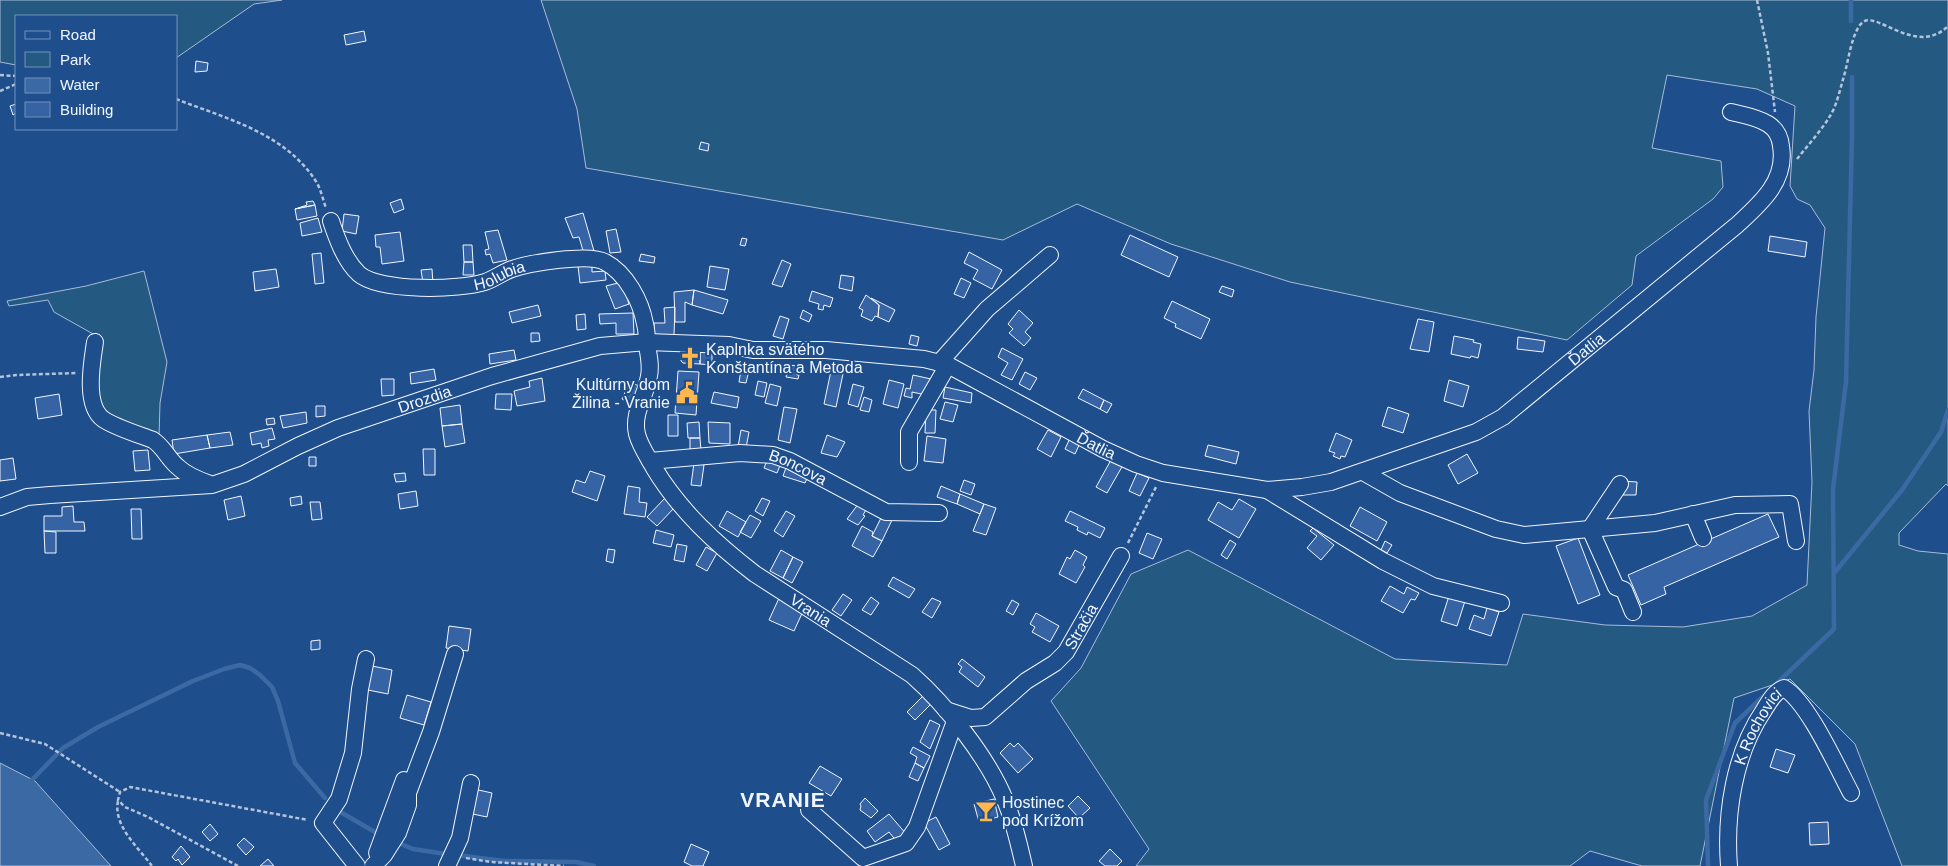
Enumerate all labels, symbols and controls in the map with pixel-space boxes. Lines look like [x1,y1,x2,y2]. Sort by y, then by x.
legend [15,15,178,130]
text: Road [60,26,96,43]
text: Park [60,51,91,68]
text: Water [60,76,99,93]
text: Building [60,101,113,118]
street label: Holubia [472,258,527,294]
street label: Ďatlia [1565,330,1608,369]
place label: Kaplnka svätého Konštantína a Metoda [706,341,863,376]
church icon: Kaplnka svätého Konštantína a Metoda [677,345,703,371]
place label: Kultúrny dom Žilina - Vranie [572,376,670,411]
public building icon: Kultúrny dom Žilina - Vranie [674,380,700,406]
street label: Drozdia [396,382,454,416]
street label: Ďatlia [1074,428,1118,463]
street label: Boncova [767,446,830,488]
street label: Vrania [787,591,834,630]
street label: Stračia [1061,601,1101,653]
street label: K Rochovici [1731,685,1785,767]
district label: VRANIE [740,788,826,811]
place label: Hostinec pod Krížom [1002,794,1084,829]
bar icon: Hostinec pod Krížom [973,798,999,824]

